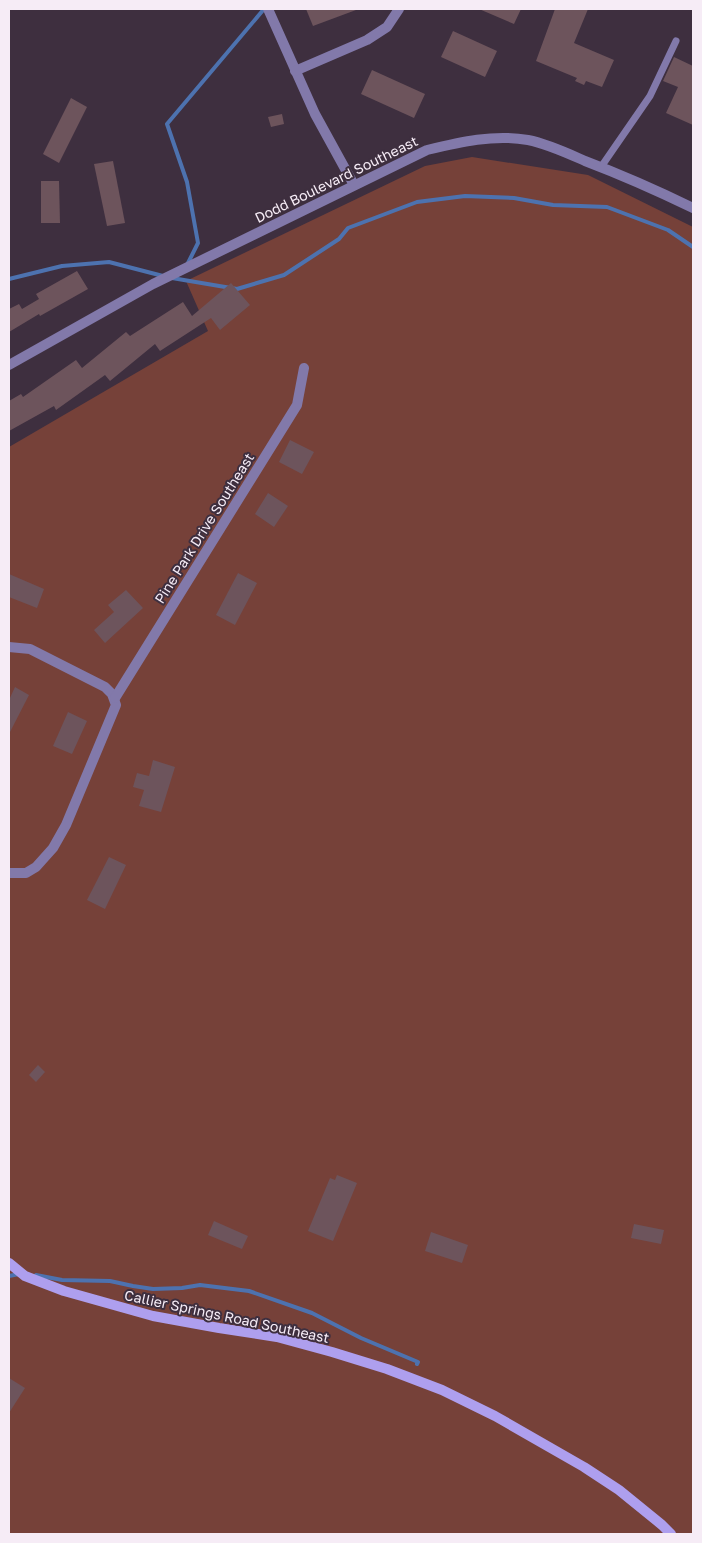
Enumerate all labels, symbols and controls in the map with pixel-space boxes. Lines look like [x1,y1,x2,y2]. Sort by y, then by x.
street label: Dodd Boulevard Southeast [252,132,420,226]
street label: Pine Park Drive Southeast [151,450,257,606]
street label: Callier Springs Road Southeast [123,1286,331,1346]

